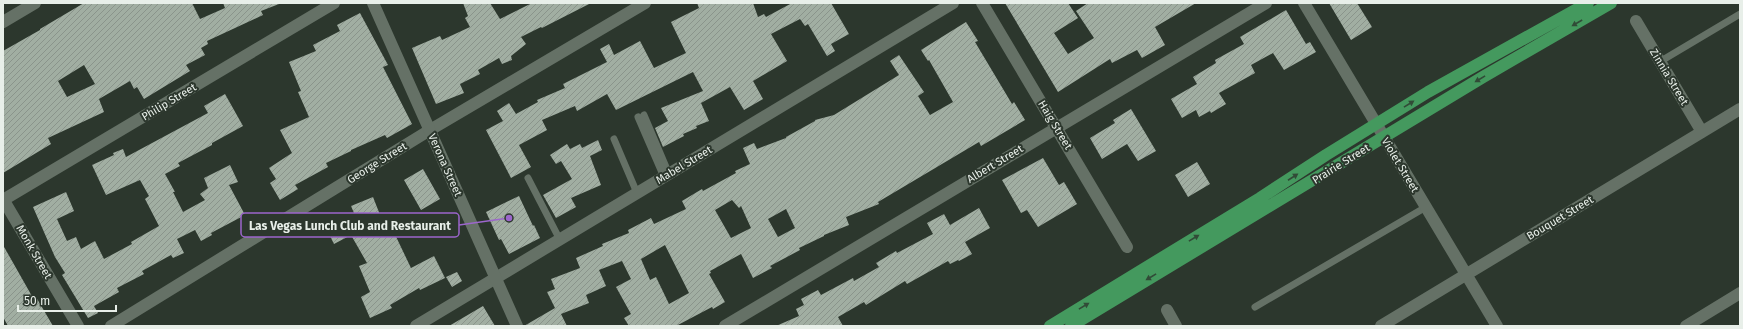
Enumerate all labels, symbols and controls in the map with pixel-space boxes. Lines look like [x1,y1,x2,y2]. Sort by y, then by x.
one-way arrow [1571,19,1583,26]
street label: Zinnia Street [1647,46,1691,108]
one-way arrow [1474,76,1486,83]
street label: Philip Street [139,81,199,123]
street label: Haig Street [1035,98,1075,152]
one-way arrow [1403,100,1415,107]
street label: Verona Street [425,132,465,198]
street label: Violet Street [1379,135,1421,195]
street label: George Street [345,140,409,186]
street label: Prairie Street [1310,141,1372,187]
street label: Albert Street [965,142,1025,186]
street label: Mabel Street [654,143,714,187]
one-way arrow [1287,173,1299,180]
street label: Bouquet Street [1524,193,1596,243]
callout: Las Vegas Lunch Club and Restaurant [241,213,459,237]
text: Las Vegas Lunch Club and Restaurant [249,219,451,233]
street label: Monk Street [13,223,55,281]
one-way arrow [1189,234,1199,242]
one-way arrow [1145,274,1157,281]
scale bar [18,287,116,313]
text: 50 m [24,294,50,308]
one-way arrow [1079,302,1089,310]

